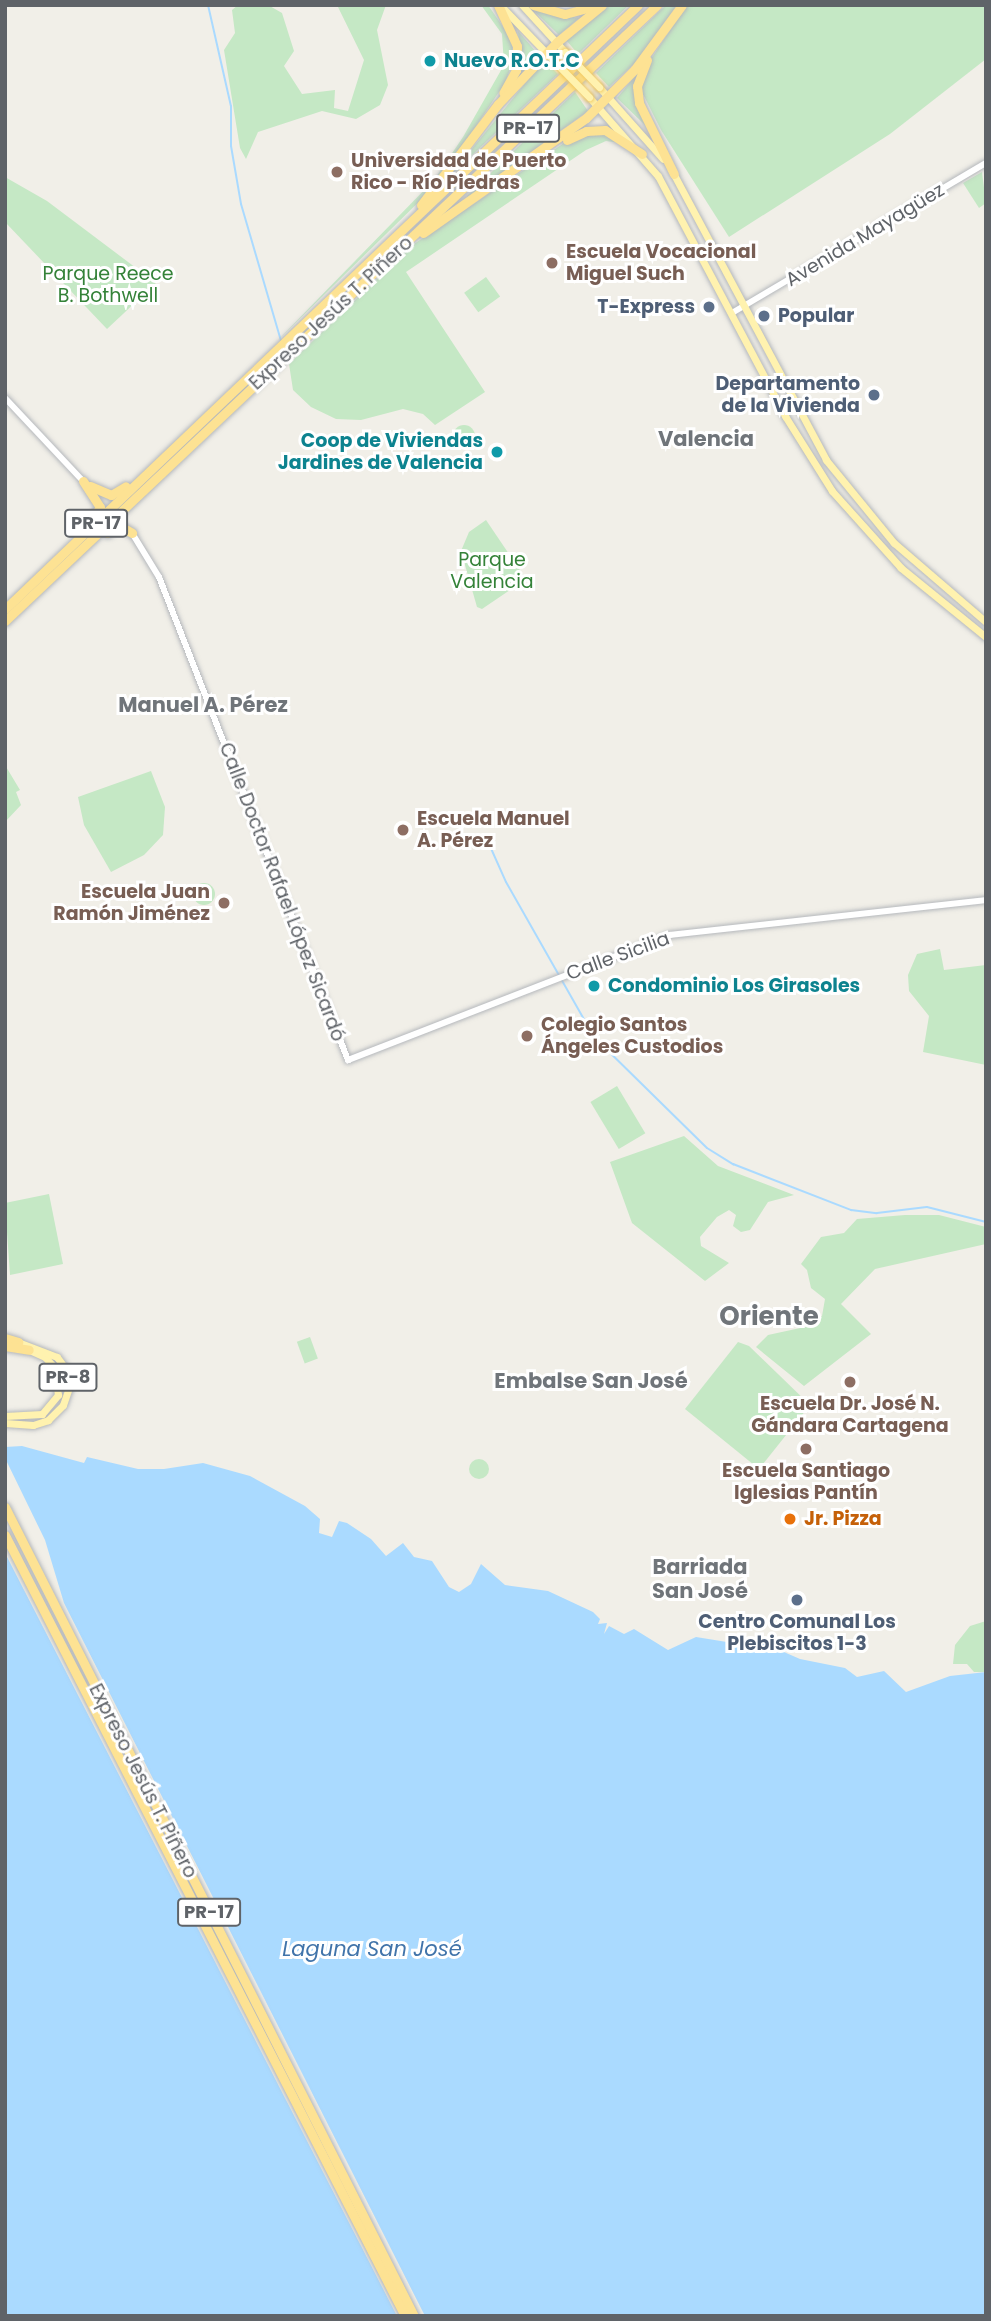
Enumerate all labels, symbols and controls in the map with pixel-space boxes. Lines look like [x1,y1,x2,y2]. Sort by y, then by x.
place label: Nuevo R.O.T.C [444,50,580,72]
marker: Nuevo R.O.T.C [422,53,438,69]
road number: PR-17 [495,113,561,142]
place label: Universidad de Puerto Rico - Río Piedras [351,150,566,194]
marker: Universidad de Puerto Rico - Río Piedras [329,164,345,180]
street label: Avenida Mayagüez [782,179,948,291]
street label: Expreso Jesús T. Piñero [245,231,417,395]
place label: Escuela Vocacional Miguel Such [566,241,756,285]
marker: Escuela Vocacional Miguel Such [544,255,560,271]
park label: Parque Reece B. Bothwell [42,263,174,307]
place label: T-Express [597,296,695,318]
marker: T-Express [701,299,717,315]
place label: Popular [778,305,854,327]
marker: Popular [756,308,772,324]
place label: Departamento de la Vivienda [715,373,860,417]
marker: Departamento de la Vivienda [866,387,882,403]
district label: Valencia [658,426,754,452]
place label: Coop de Viviendas Jardines de Valencia [278,430,483,474]
marker: Coop de Viviendas Jardines de Valencia [489,444,505,460]
road number: PR-17 [63,508,129,538]
park label: Parque Valencia [450,549,534,593]
district label: Manuel A. Pérez [118,692,288,718]
street label: Calle Doctor Rafael López Sicardó [214,739,350,1045]
place label: Escuela Manuel A. Pérez [417,808,570,852]
marker: Escuela Manuel A. Pérez [395,822,411,838]
place label: Escuela Juan Ramón Jiménez [53,881,210,925]
marker: Escuela Juan Ramón Jiménez [216,895,232,911]
street label: Calle Sicilia [563,927,673,985]
place label: Condominio Los Girasoles [608,975,860,997]
marker: Condominio Los Girasoles [586,978,602,994]
place label: Colegio Santos Ángeles Custodios [541,1014,723,1058]
marker: Colegio Santos Ángeles Custodios [519,1028,535,1044]
district label: Oriente [719,1301,819,1333]
road number: PR-8 [38,1362,98,1392]
district label: Embalse San José [494,1368,688,1394]
marker: Escuela Dr. José N. Gándara Cartagena [842,1374,858,1390]
place label: Escuela Dr. José N. Gándara Cartagena [751,1393,949,1437]
marker: Escuela Santiago Iglesias Pantín [798,1441,814,1457]
place label: Escuela Santiago Iglesias Pantín [722,1460,890,1504]
place label: Jr. Pizza [804,1508,882,1530]
marker: Jr. Pizza [782,1511,798,1527]
district label: Barriada San José [652,1554,748,1604]
marker: Centro Comunal Los Plebiscitos 1-3 [789,1592,805,1608]
place label: Centro Comunal Los Plebiscitos 1-3 [698,1611,896,1655]
street label: Expreso Jesús T. Piñero [84,1680,202,1882]
road number: PR-17 [176,1898,242,1926]
water label: Laguna San José [282,1936,462,1962]

